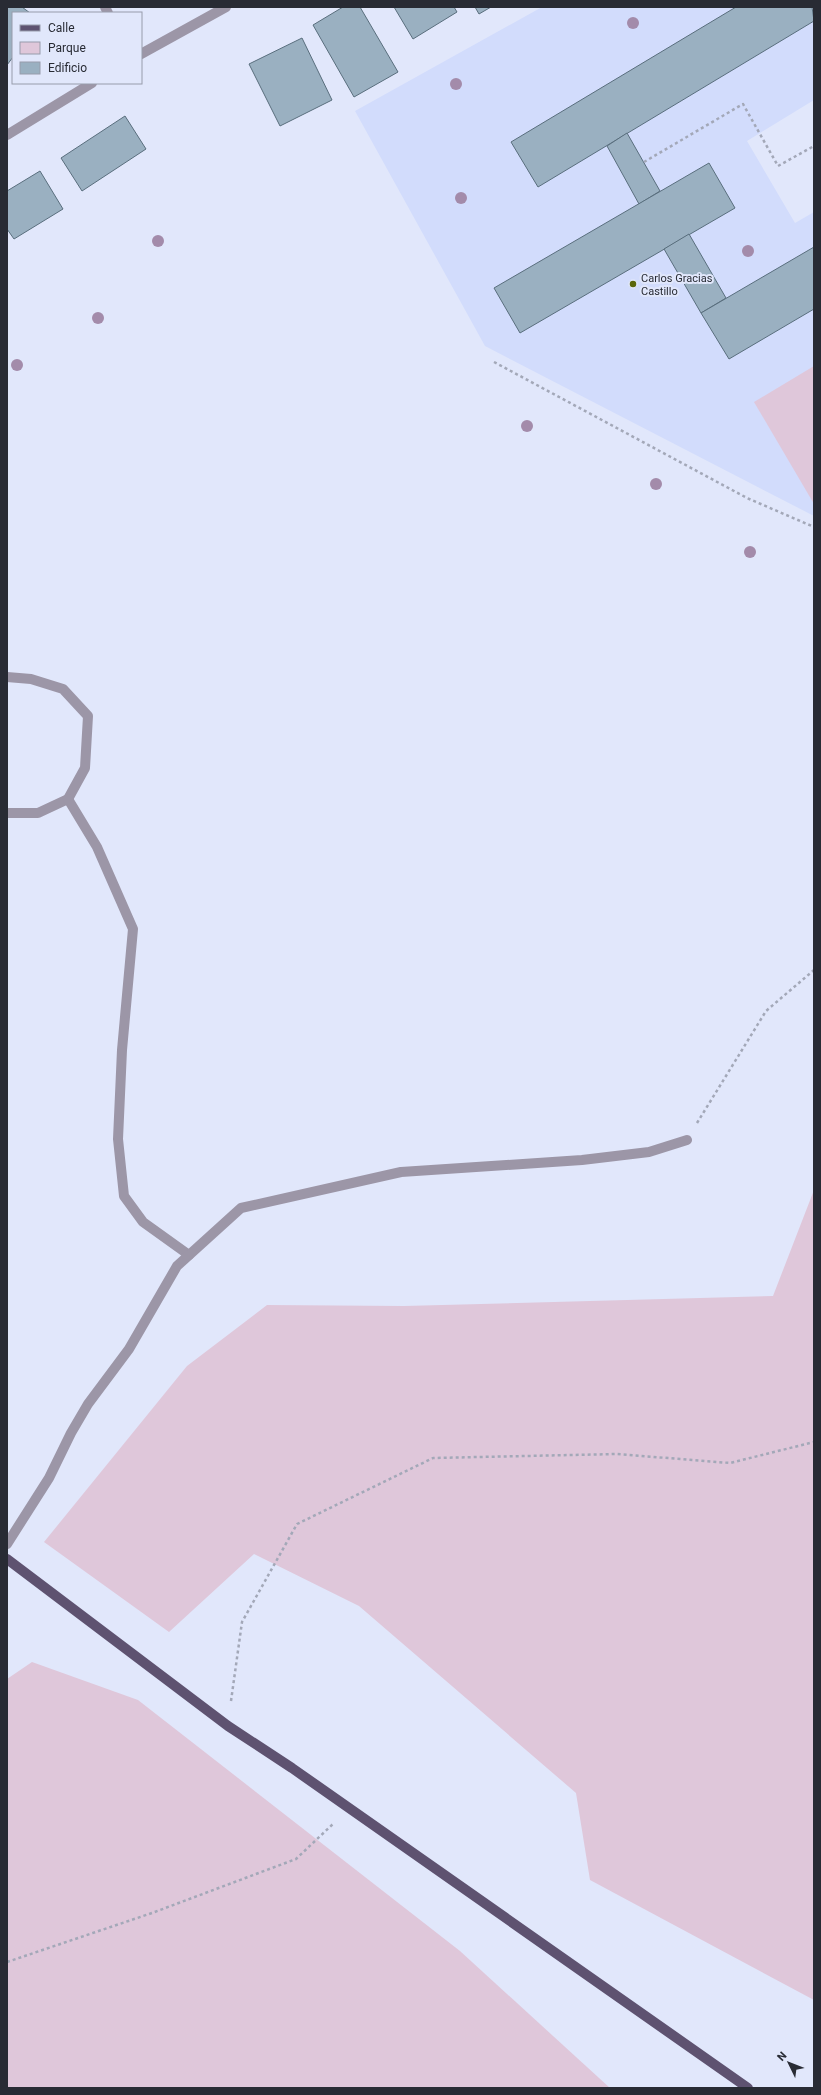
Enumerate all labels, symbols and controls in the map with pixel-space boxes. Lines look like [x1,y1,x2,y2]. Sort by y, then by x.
legend [12,12,142,84]
text: Calle [48,21,75,35]
text: Parque [48,41,86,55]
text: Edificio [48,61,87,75]
place label: Carlos Gracias Castillo [641,272,713,298]
marker: Carlos Gracias Castillo [628,279,638,289]
north arrow [769,2043,809,2083]
text: N [775,2049,790,2064]

